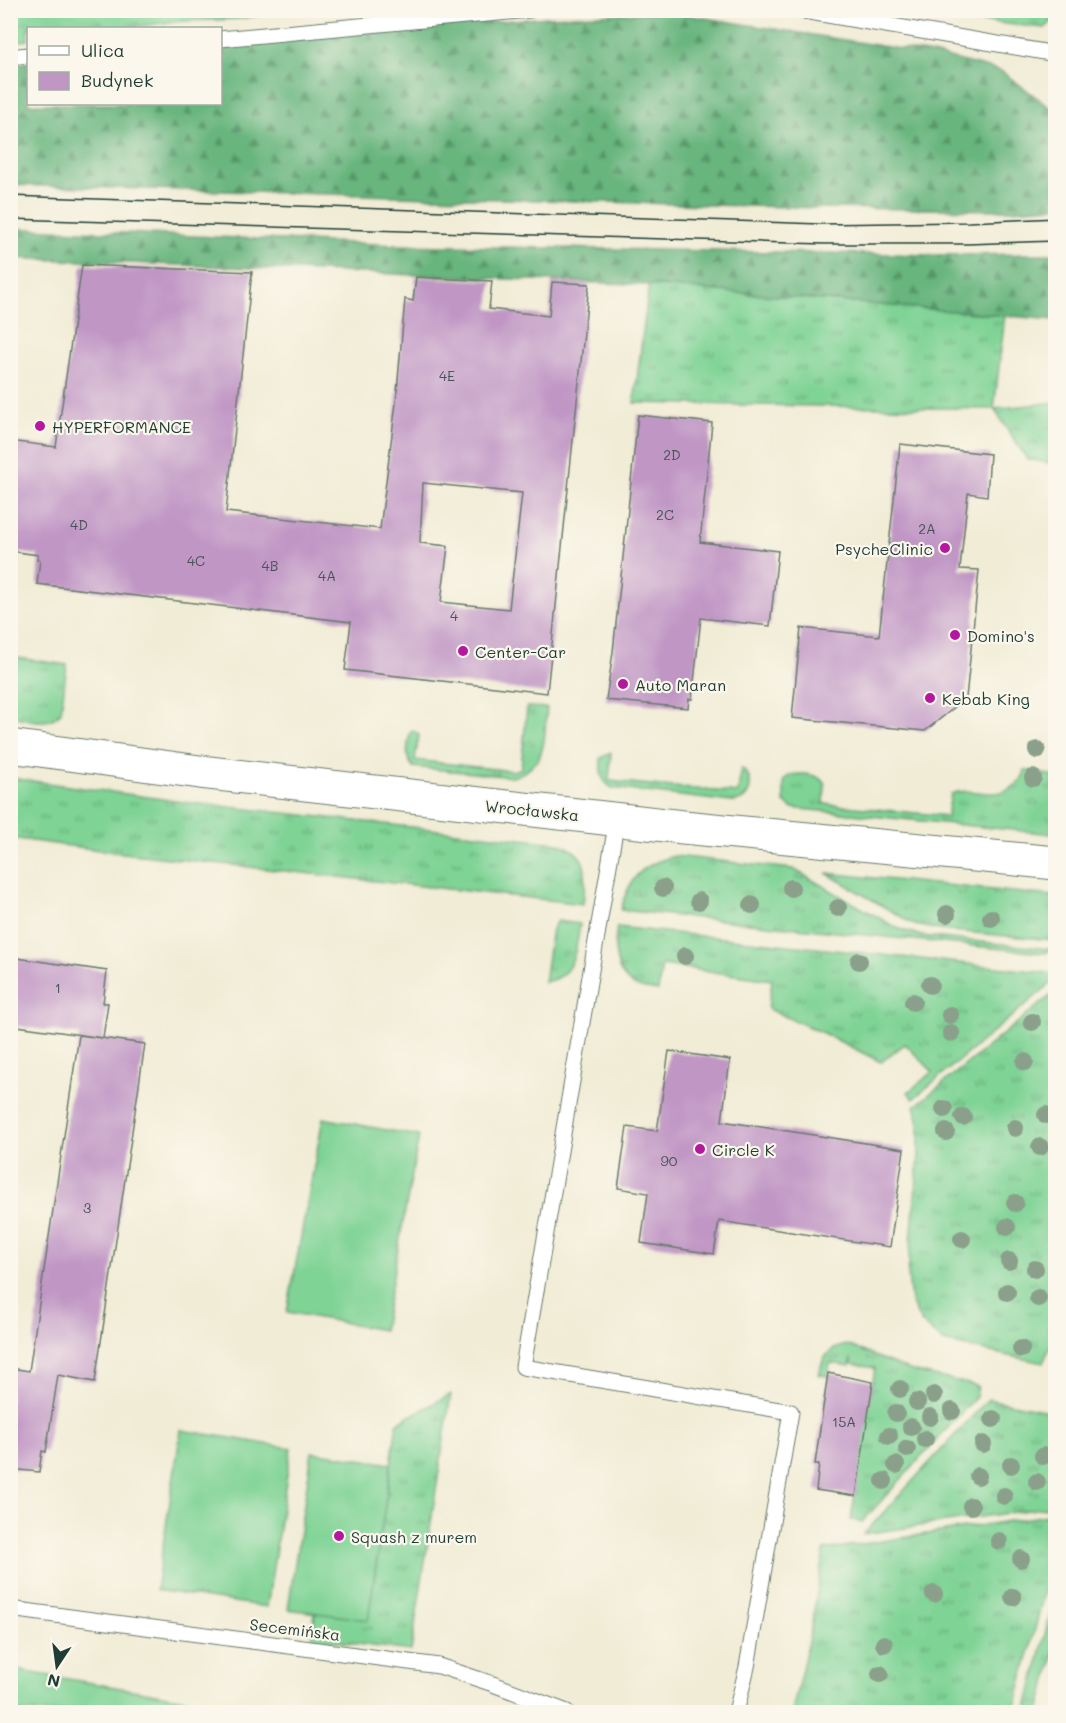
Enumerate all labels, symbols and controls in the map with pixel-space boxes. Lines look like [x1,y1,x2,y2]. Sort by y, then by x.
legend [27,27,222,105]
text: Ulica [81,38,125,62]
text: Budynek [81,68,154,92]
house number: 4E [439,366,455,385]
place label: HYPERFORMANCE [52,416,191,437]
marker: HYPERFORMANCE [33,419,47,433]
house number: 2D [663,445,681,464]
house number: 2C [656,505,674,524]
house number: 4D [70,515,88,534]
house number: 2A [918,519,936,538]
place label: PsycheClinic [835,538,933,559]
marker: PsycheClinic [938,541,952,555]
house number: 4C [187,551,205,570]
house number: 4B [262,556,278,575]
house number: 4A [318,566,336,585]
house number: 4 [450,606,459,625]
place label: Domino's [967,625,1035,646]
marker: Domino's [948,628,962,642]
place label: Center-Car [475,641,566,662]
marker: Center-Car [456,644,470,658]
place label: Auto Maran [635,674,726,695]
marker: Auto Maran [616,677,630,691]
place label: Kebab King [942,688,1030,709]
marker: Kebab King [923,691,937,705]
street label: Wrocławska [484,795,580,825]
house number: 1 [55,978,61,997]
place label: Circle K [712,1139,775,1160]
marker: Circle K [693,1142,707,1156]
house number: 90 [661,1151,678,1170]
house number: 3 [83,1198,91,1217]
house number: 15A [832,1412,856,1431]
place label: Squash z murem [351,1526,477,1547]
marker: Squash z murem [332,1529,346,1543]
street label: Secemińska [249,1613,341,1645]
north arrow [27,1636,87,1696]
text: N [45,1670,62,1693]

